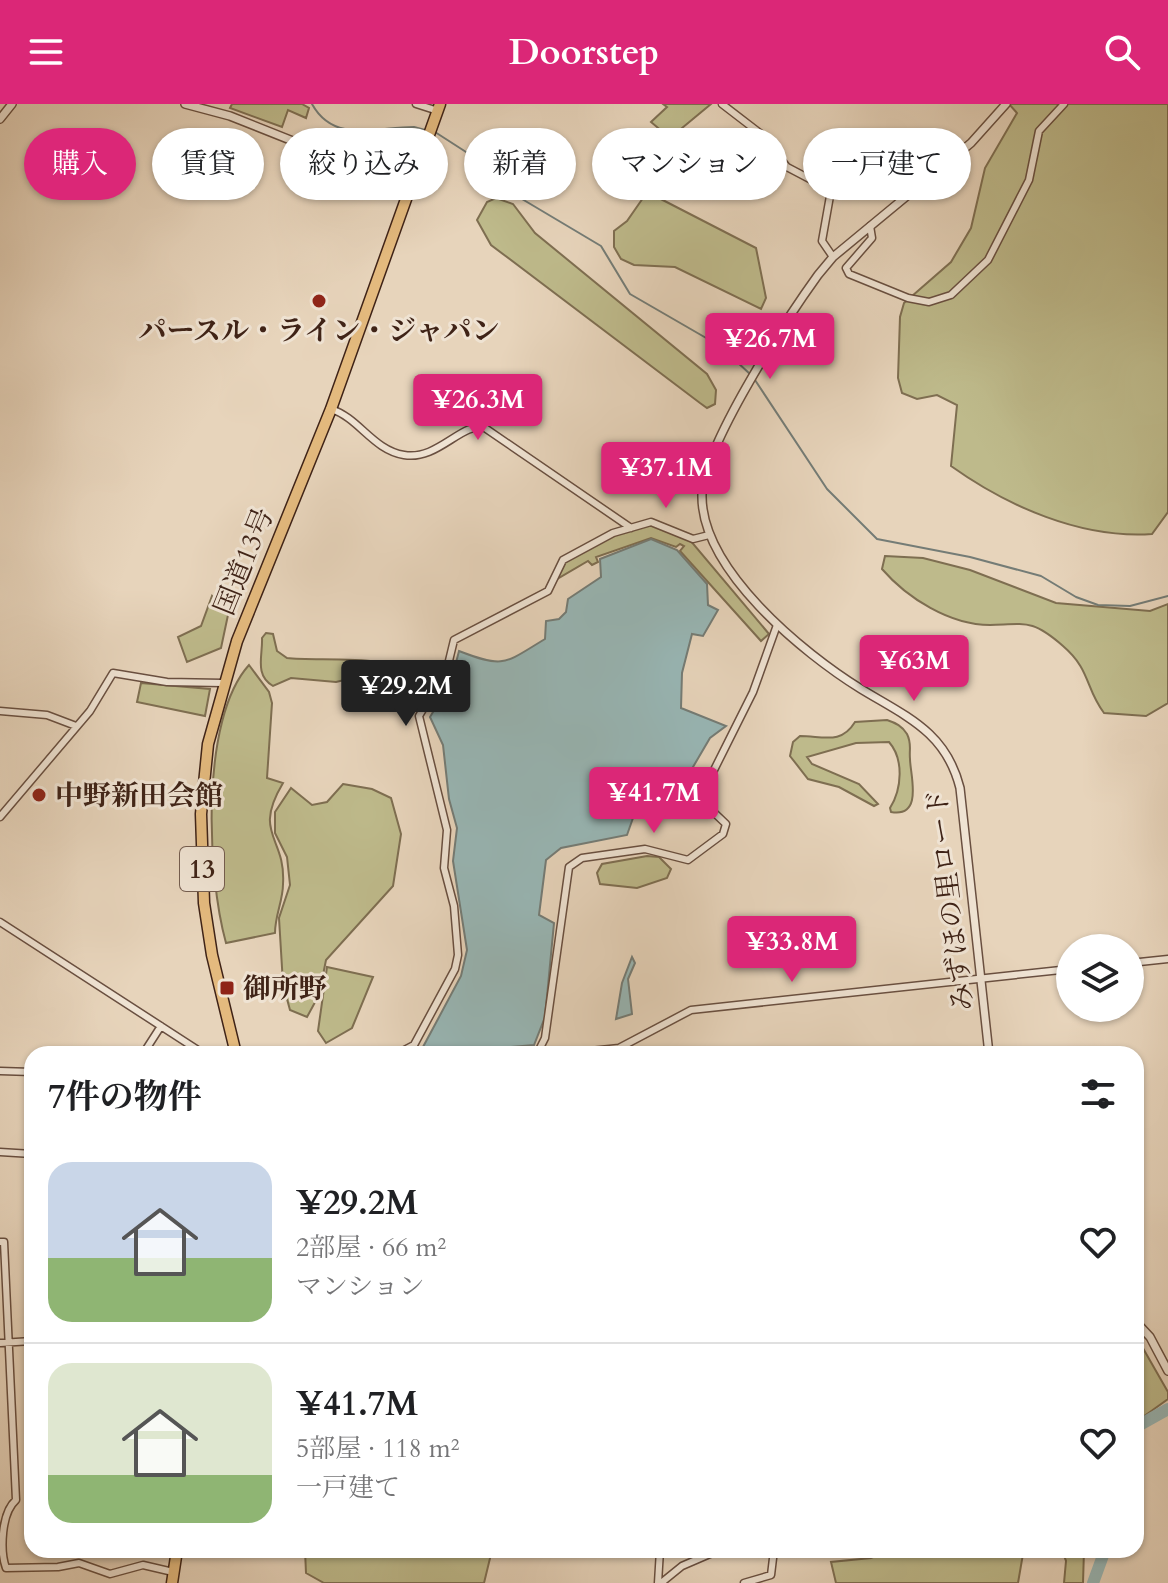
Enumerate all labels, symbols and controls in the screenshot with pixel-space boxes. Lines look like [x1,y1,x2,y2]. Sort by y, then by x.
text: Doorstep [509,28,659,77]
icon: menu [24,30,68,74]
icon: search [1100,30,1144,74]
chip: 購入 [24,128,136,200]
chip: 賃貸 [152,128,264,200]
chip: 絞り込み [280,128,448,200]
chip: 新着 [464,128,576,200]
chip: マンション [592,128,787,200]
chip: 一戸建て [803,128,971,200]
marker: パースル・ライン・ジャパン [310,292,328,310]
place label: パースル・ライン・ジャパン [138,312,500,350]
pin: ¥26.7M [705,313,835,381]
text: ¥26.7M [723,321,817,356]
pin: ¥26.3M [413,374,543,442]
text: ¥26.3M [431,382,525,417]
pin: ¥37.1M [601,442,731,510]
text: ¥37.1M [619,450,713,485]
street label: 国道13号 [205,502,283,621]
pin: ¥63M [867,635,961,703]
text: ¥63M [878,643,950,678]
pin: ¥29.2M [341,660,471,728]
text: ¥29.2M [359,668,453,703]
pin: ¥41.7M [589,767,719,835]
text: ¥41.7M [607,775,701,810]
place label: 中野新田会館 [55,777,223,815]
marker: 中野新田会館 [30,786,48,804]
street label: みずほの里ロード [917,786,983,1013]
road number: 13 [180,847,224,891]
pin: ¥33.8M [727,916,857,984]
text: ¥33.8M [745,924,839,959]
map controls [1056,934,1144,1022]
button: layers [1056,934,1144,1022]
place label: 御所野 [243,970,327,1008]
marker: 御所野 [218,979,236,997]
icon: filters [1076,1072,1120,1116]
text: 7件の物件 [48,1074,201,1120]
text: ¥29.2M [296,1180,418,1226]
icon: home [112,1194,208,1290]
icon: heart [1076,1220,1120,1264]
text: 2部屋 · 66 m² [296,1230,446,1265]
text: マンション [296,1269,425,1304]
text: ¥41.7M [296,1381,418,1427]
icon: home [112,1395,208,1491]
icon: heart [1076,1421,1120,1465]
text: 5部屋 · 118 m² [296,1431,460,1466]
text: 一戸建て [296,1470,400,1505]

